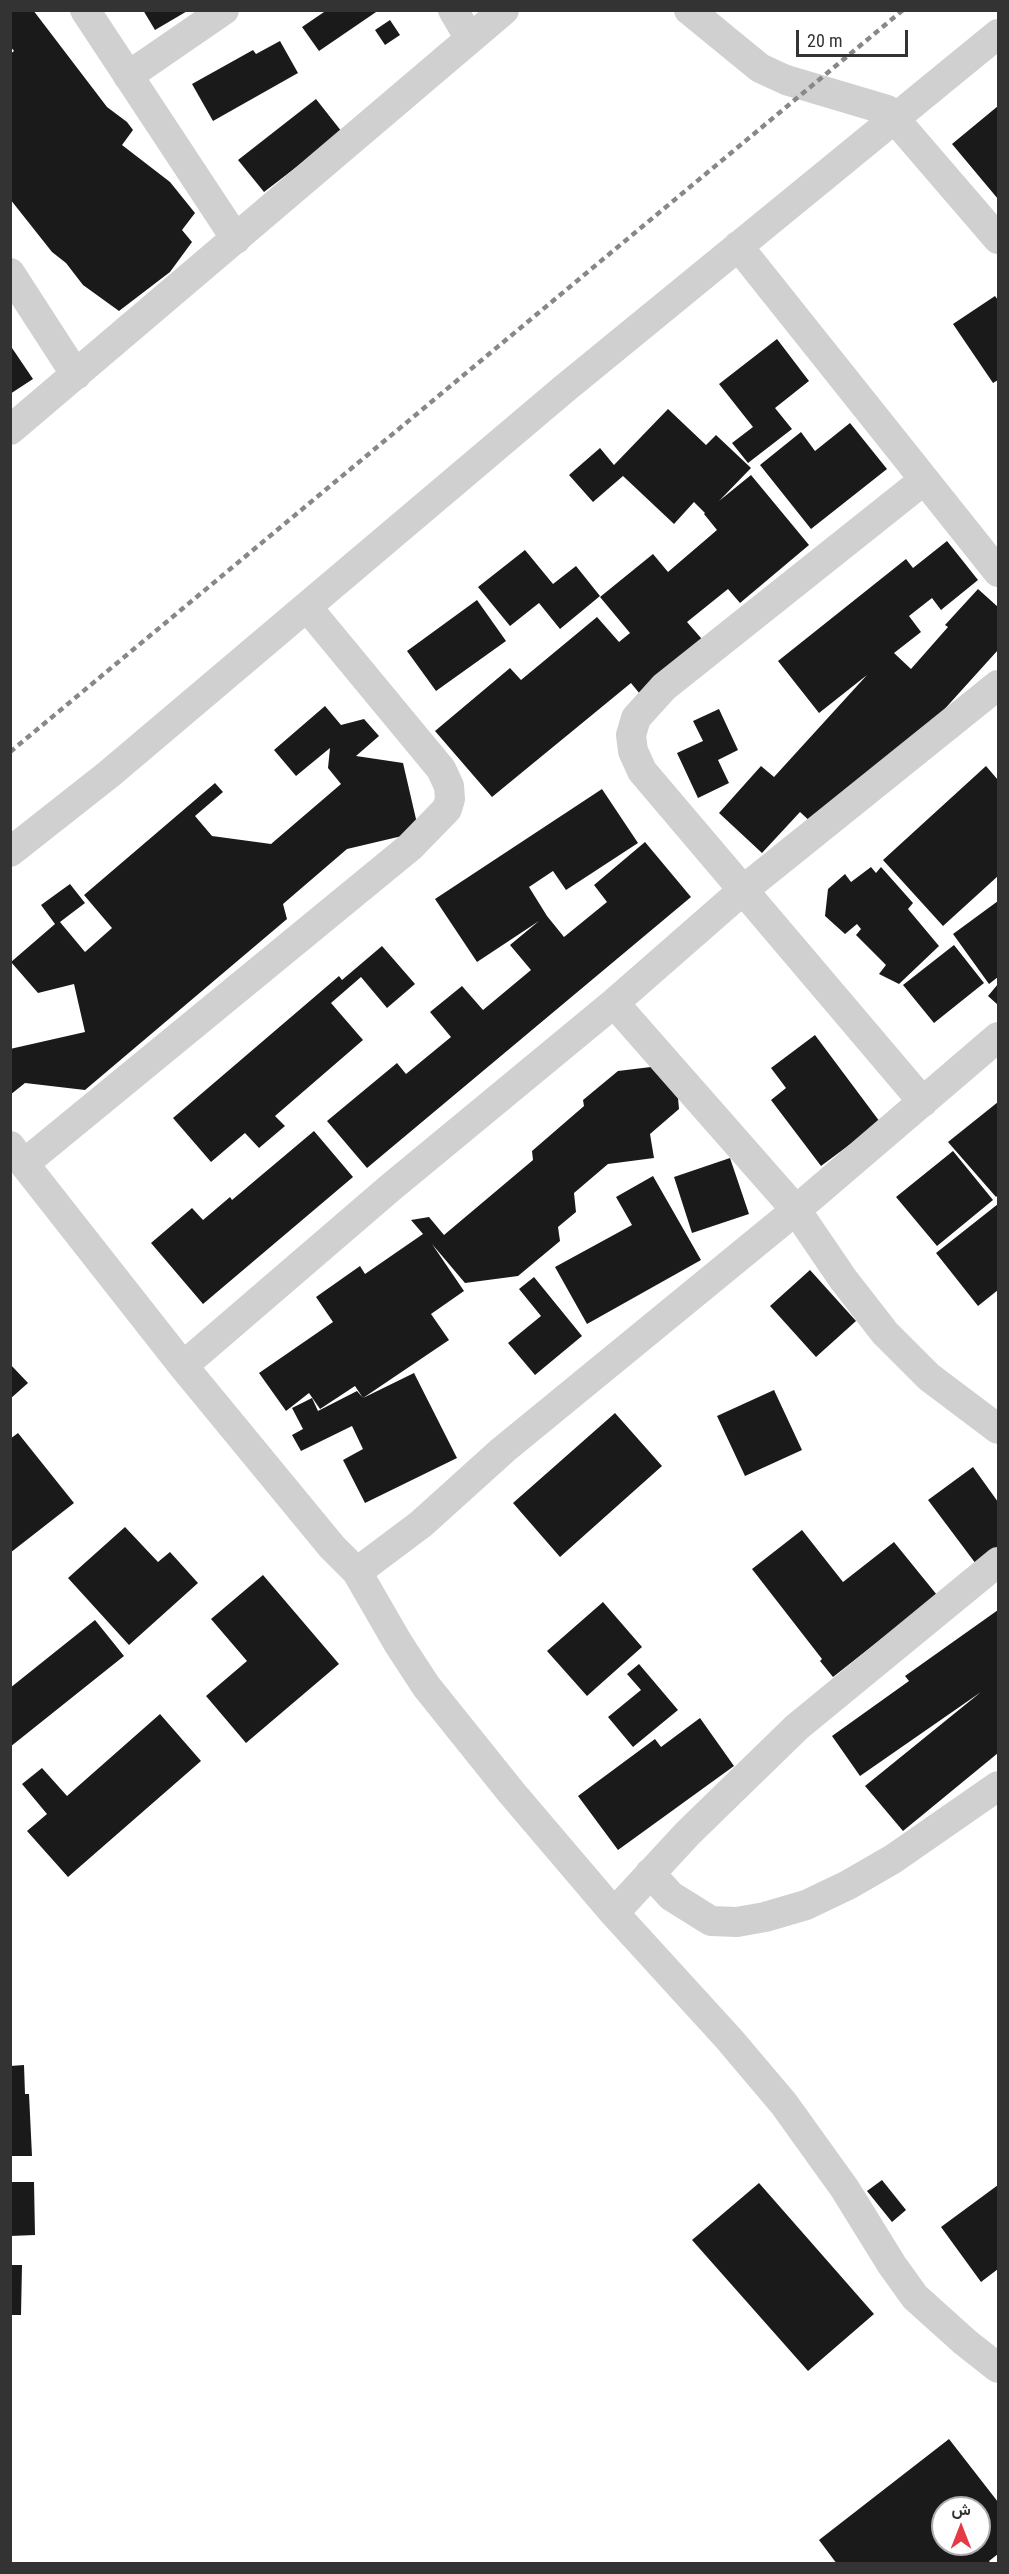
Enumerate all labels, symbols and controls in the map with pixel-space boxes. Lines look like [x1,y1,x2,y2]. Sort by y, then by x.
scale bar [799,18,912,56]
text: 20 m [807,30,842,51]
north arrow [931,2496,991,2556]
text: ش [951,2500,971,2519]

